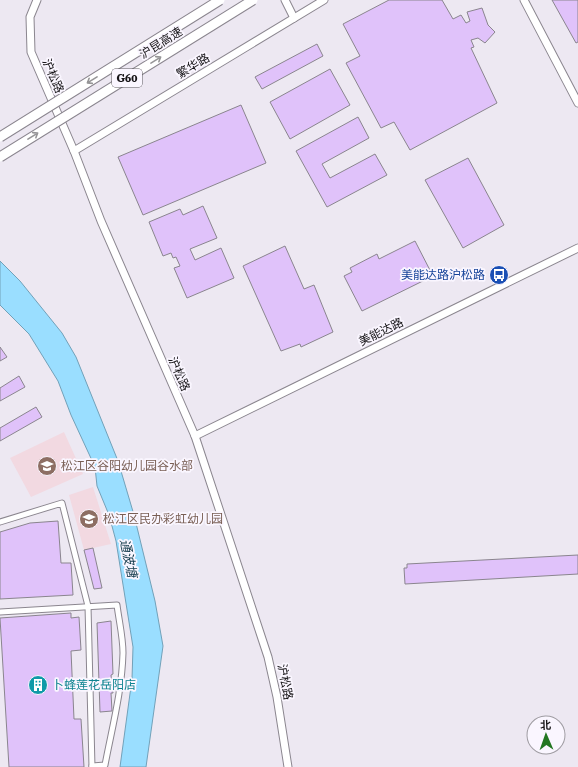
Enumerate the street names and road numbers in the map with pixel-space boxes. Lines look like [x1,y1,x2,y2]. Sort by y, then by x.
street label: 沪昆高速 [137,24,185,62]
street label: 繁华路 [174,51,212,81]
street label: 沪松路 [40,57,66,95]
road number: G60 [112,69,142,87]
street label: 美能达路 [356,315,406,349]
street label: 沪松路 [166,355,192,393]
street label: 沪松路 [275,663,295,701]

